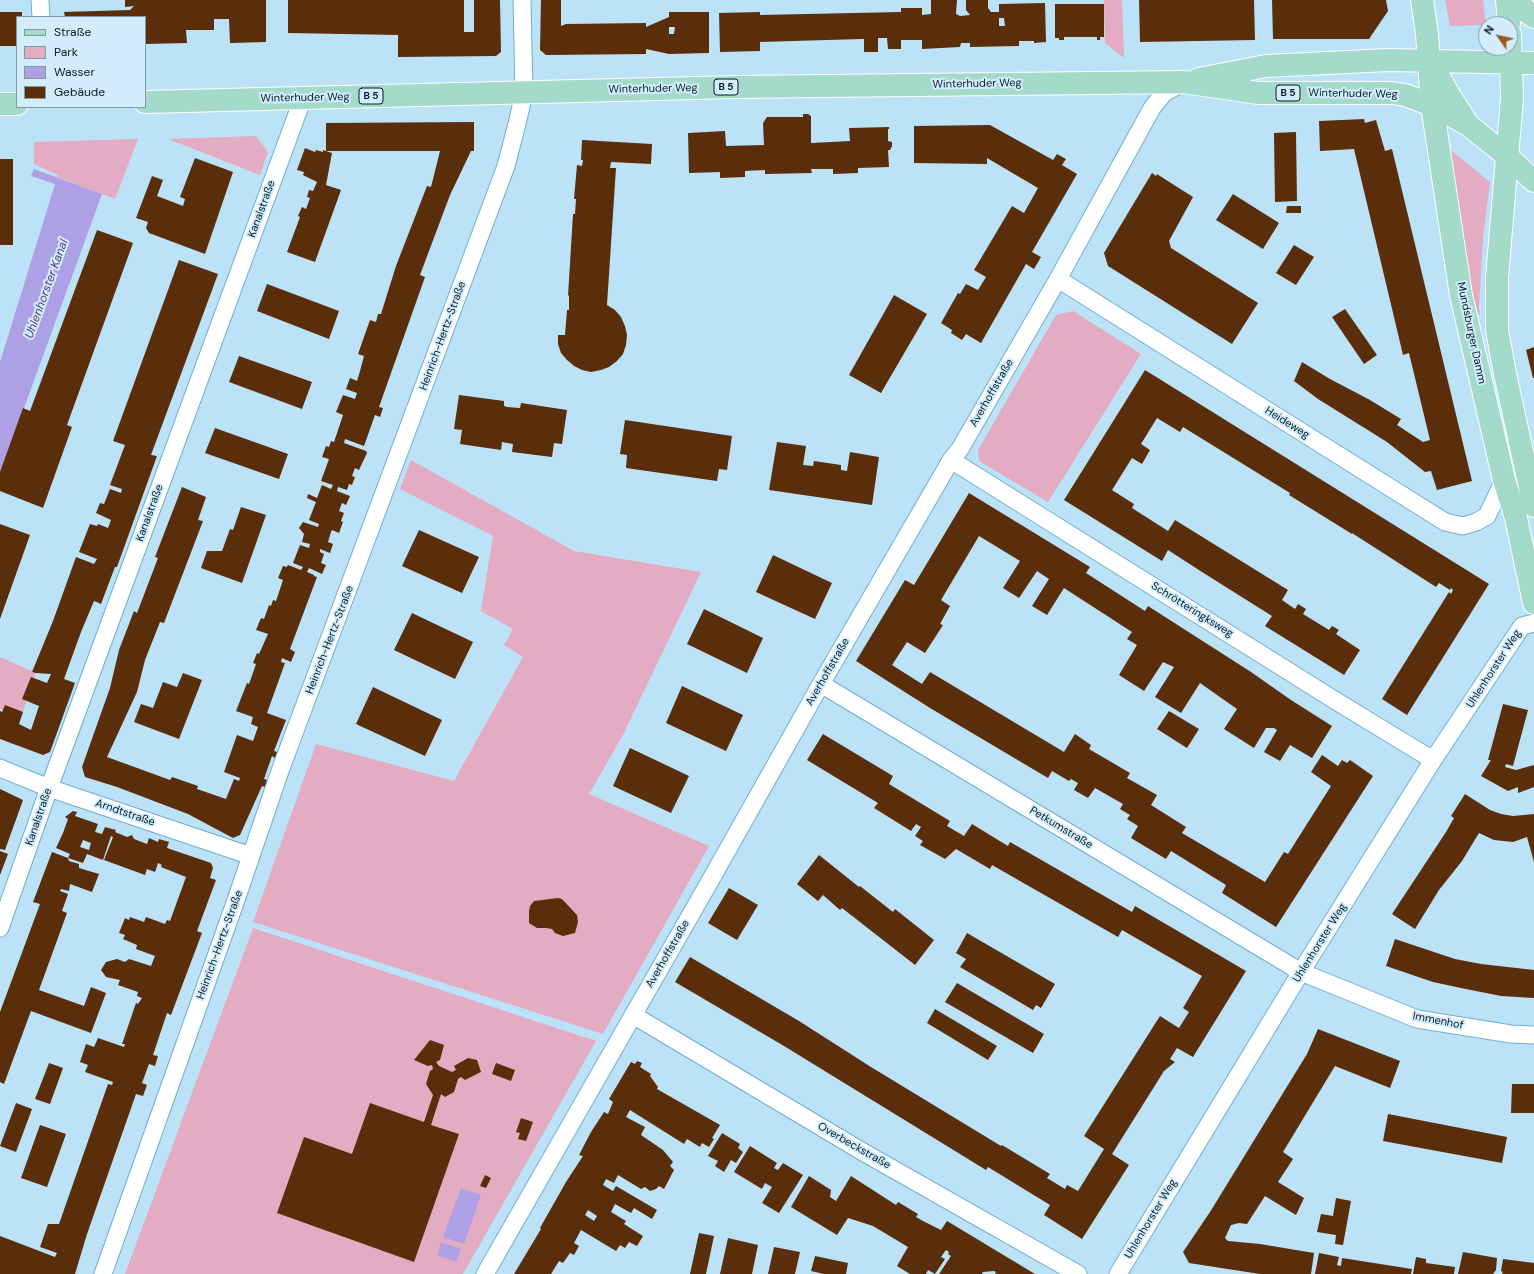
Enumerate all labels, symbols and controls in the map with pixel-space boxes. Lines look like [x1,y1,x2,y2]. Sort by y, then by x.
legend [16,16,146,108]
north arrow [1478,16,1518,56]
text: N [1481,23,1497,37]
text: Straße [54,24,91,40]
text: Park [54,44,78,60]
text: Wasser [54,64,95,80]
street label: Winterhuder Weg [932,77,1022,91]
road number: B 5 [714,79,738,95]
street label: Winterhuder Weg [608,82,698,96]
text: Gebäude [54,84,105,100]
road number: B 5 [1276,85,1300,101]
street label: Winterhuder Weg [1308,87,1398,101]
road number: B 5 [359,88,383,104]
street label: Winterhuder Weg [260,91,350,105]
street label: Kanalstraße [246,179,278,239]
water label: Uhlenhorster Kanal [22,238,72,340]
street label: Heinrich-Hertz-Straße [417,280,469,392]
street label: Mundsburger Damm [1454,281,1488,385]
street label: Averhoffstraße [967,357,1017,429]
street label: Heideweg [1262,404,1312,442]
street label: Kanalstraße [134,483,166,543]
street label: Schrötteringksweg [1149,579,1235,641]
street label: Heinrich-Hertz-Straße [303,584,357,696]
street label: Uhlenhorster Weg [1464,627,1524,711]
street label: Averhoffstraße [803,636,853,708]
street label: Kanalstraße [23,787,55,847]
street label: Arndtstraße [94,797,156,829]
street label: Petkumstraße [1027,804,1095,852]
street label: Heinrich-Hertz-Straße [194,889,246,1001]
street label: Uhlenhorster Weg [1290,901,1350,985]
street label: Averhoffstraße [643,918,693,990]
street label: Immenhof [1412,1010,1464,1032]
street label: Overbeckstraße [815,1120,893,1172]
street label: Uhlenhorster Weg [1122,1177,1180,1261]

